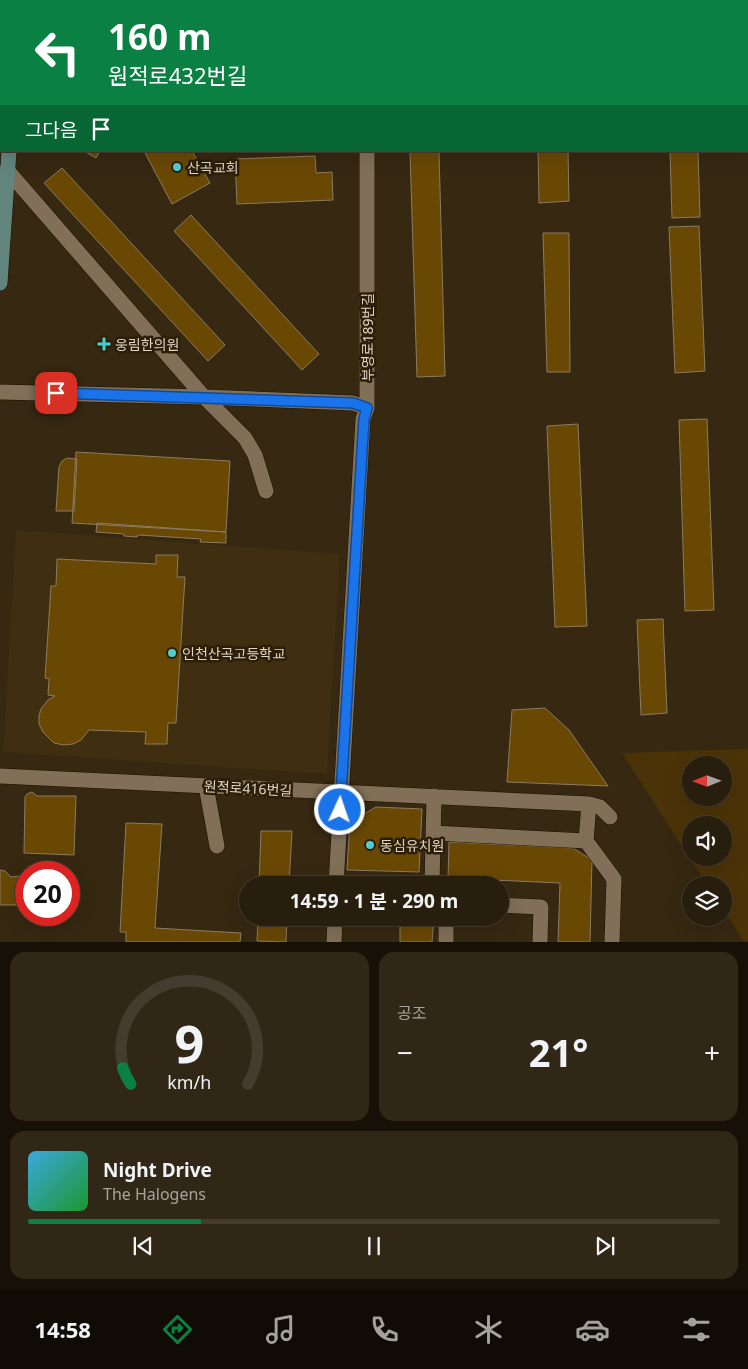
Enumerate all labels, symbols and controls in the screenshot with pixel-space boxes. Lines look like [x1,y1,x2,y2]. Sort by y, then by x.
text: 160 m [108,13,211,60]
icon: left [25,20,90,85]
text: 원적로432번길 [108,60,247,90]
icon: arrive [87,115,115,143]
text: 그다음 [25,117,77,143]
place label: 산곡교회 [187,158,239,177]
marker: 산곡교회 [171,161,183,173]
street label: 부영로189번길 [358,293,377,381]
place label: 웅림한의원 [115,335,179,354]
marker: 웅림한의원 [97,337,111,351]
pin [35,372,77,414]
icon: arrive [42,379,70,407]
place label: 인천산곡고등학교 [182,644,285,663]
marker: 인천산곡고등학교 [166,647,178,659]
north arrow [682,756,732,806]
map controls [682,756,732,926]
street label: 원적로416번길 [203,776,293,800]
position arrow [313,783,365,835]
button: sound [682,816,732,866]
place label: 동심유치원 [380,836,444,855]
marker: 동심유치원 [364,839,376,851]
speed limit sign: 20 [15,861,80,926]
button: layers [682,876,732,926]
text: 14:59 · 1 분 · 290 m [290,888,458,914]
text: 공조 [397,1002,426,1024]
text: 9 [175,1007,204,1078]
text: 21° [529,1026,588,1078]
text: − [397,1033,413,1071]
text: + [704,1033,720,1071]
text: km/h [168,1070,211,1094]
text: Night Drive [103,1157,212,1183]
text: The Halogens [103,1183,206,1205]
icon: previous [129,1232,157,1260]
icon: pause [360,1232,388,1260]
icon: next [591,1232,619,1260]
icon: directions [160,1312,195,1347]
icon: music [263,1312,298,1347]
icon: phone [367,1312,402,1347]
icon: climate [471,1312,506,1347]
icon: car [575,1312,610,1347]
icon: filters [679,1312,714,1347]
text: 14:58 [34,1314,91,1344]

